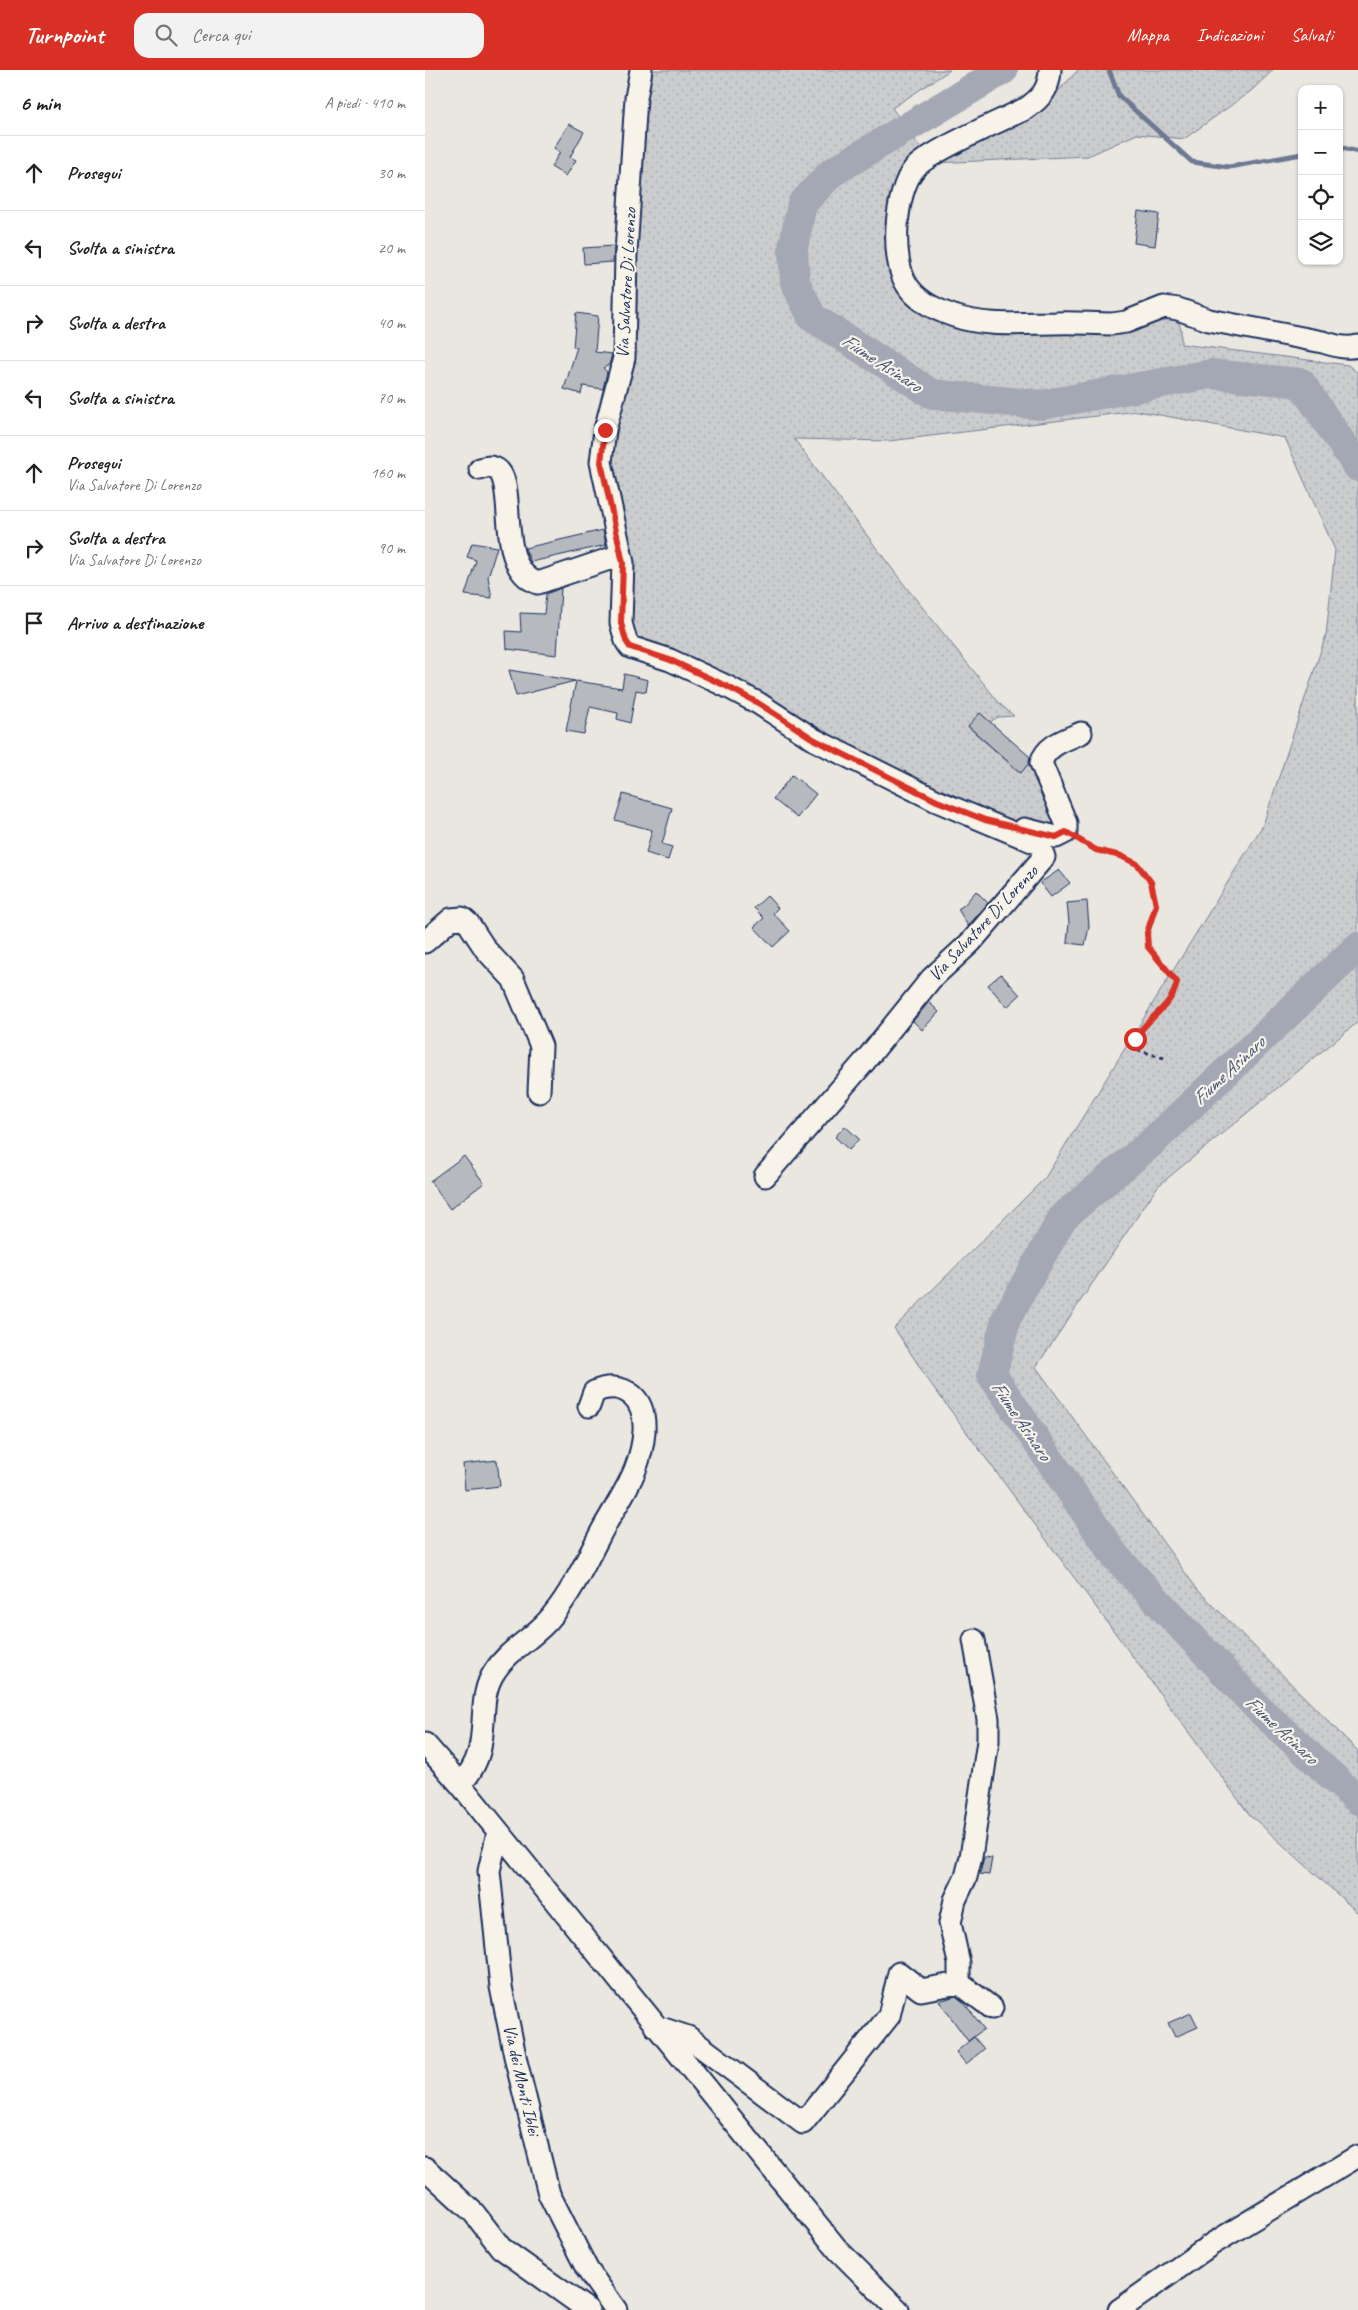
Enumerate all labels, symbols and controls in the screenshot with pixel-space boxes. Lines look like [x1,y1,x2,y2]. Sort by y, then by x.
search box [134,13,484,58]
text: Turnpoint [25,20,104,50]
icon: search [152,21,180,49]
text: Cerca qui [192,23,250,47]
text: Mappa [1127,24,1169,46]
text: Indicazioni [1197,24,1263,46]
text: Salvati [1291,24,1333,46]
map controls [1298,85,1343,265]
button: + [1298,85,1343,130]
text: 6 min [20,90,61,116]
text: A piedi · 410 m [324,93,405,113]
button: − [1298,130,1343,175]
icon: ahead [20,159,48,187]
text: Prosegui [67,161,120,185]
text: 30 m [378,163,405,183]
button: locate [1298,175,1343,220]
street label: Via Salvatore Di Lorenzo [611,206,641,359]
button: layers [1298,220,1343,265]
icon: left [20,234,48,262]
text: Svolta a sinistra [67,236,174,260]
text: 20 m [378,238,405,258]
icon: right [20,309,48,337]
text: Svolta a destra [67,311,165,335]
text: 40 m [378,313,405,333]
water label: Fiume Asinaro [837,328,928,399]
icon: left [20,384,48,412]
text: Svolta a sinistra [67,386,174,410]
text: 70 m [378,388,405,408]
route end [594,419,617,442]
text: Prosegui [67,451,120,475]
icon: ahead [20,459,48,487]
text: 160 m [371,463,405,483]
text: Via Salvatore Di Lorenzo [67,475,201,495]
text: Svolta a destra [67,526,165,550]
icon: right [20,534,48,562]
text: 90 m [378,538,405,558]
text: Via Salvatore Di Lorenzo [67,550,201,570]
icon: arrive [20,609,48,637]
text: Arrivo a destinazione [67,611,203,635]
street label: Via Salvatore Di Lorenzo [924,859,1044,986]
route start [1124,1028,1147,1051]
water label: Fiume Asinaro [1188,1030,1271,1110]
water label: Fiume Asinaro [986,1376,1058,1467]
water label: Fiume Asinaro [1240,1690,1324,1771]
street label: Via dei Monti Iblei [499,2022,546,2140]

